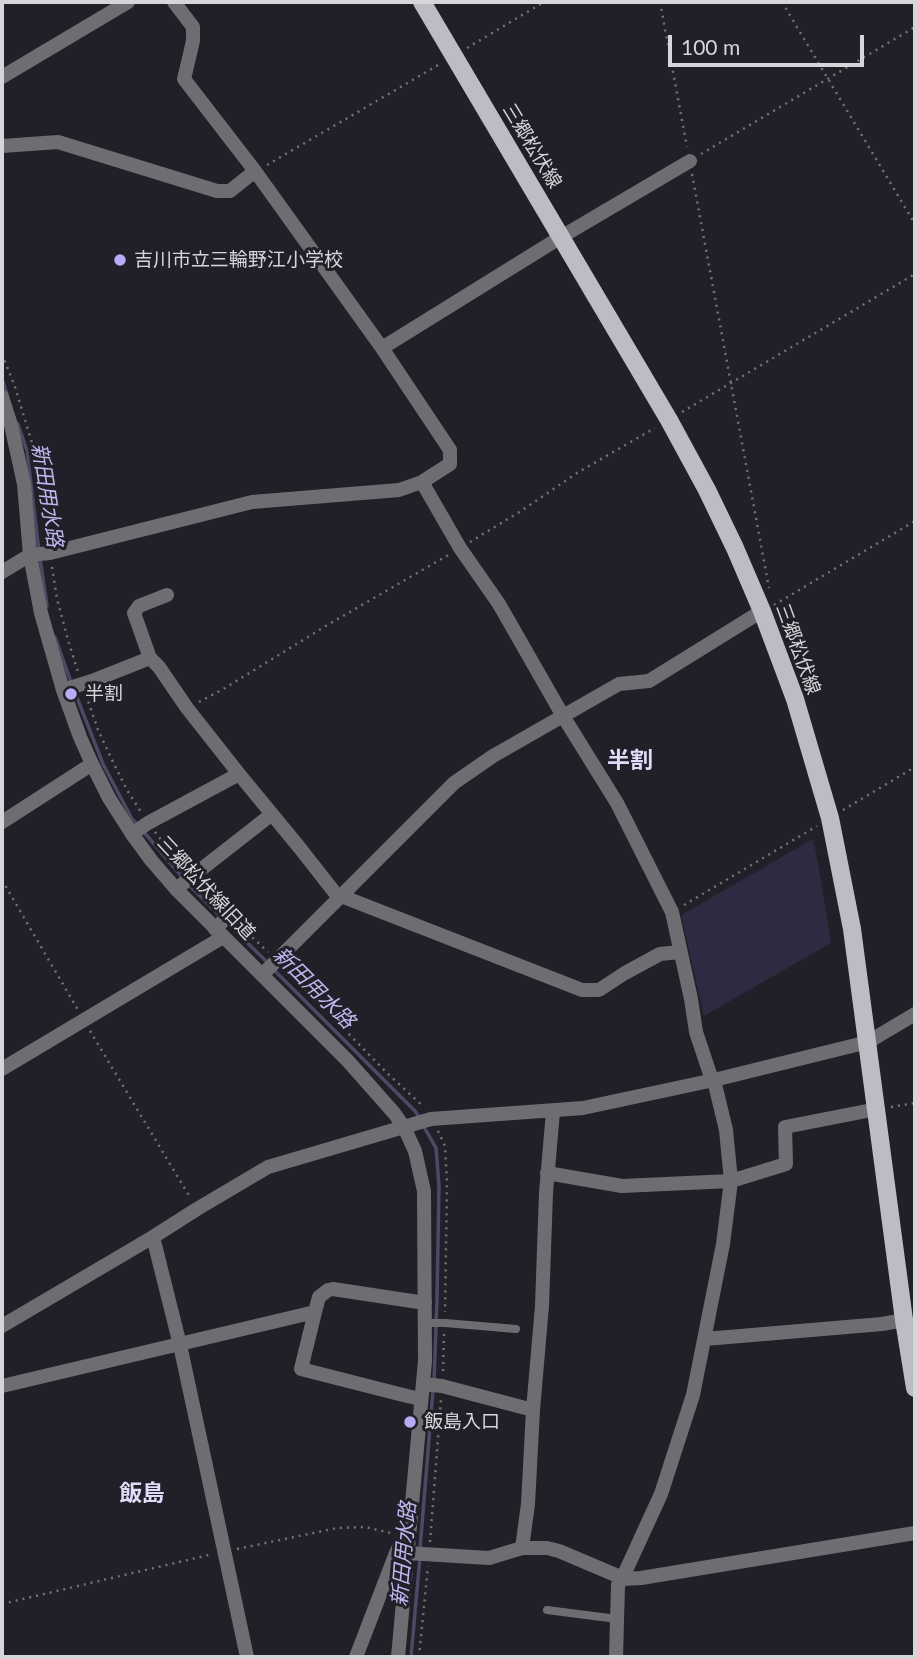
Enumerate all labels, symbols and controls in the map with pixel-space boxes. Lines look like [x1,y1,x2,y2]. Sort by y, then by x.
scale bar [672,21,868,65]
text: 100 m [681,34,740,59]
street label: 三郷松伏線 [498,99,566,193]
place label: 吉川市立三輪野江小学校 [134,249,343,271]
marker: 吉川市立三輪野江小学校 [112,252,128,268]
water label: 新田用水路 [26,441,68,549]
street label: 三郷松伏線 [771,600,825,698]
place label: 半割 [85,683,123,705]
marker: 半割 [63,686,79,702]
district label: 半割 [607,747,653,775]
street label: 三郷松伏線旧道 [152,832,260,944]
water label: 新田用水路 [268,942,360,1034]
place label: 飯島入口 [424,1411,500,1433]
marker: 飯島入口 [402,1414,418,1430]
district label: 飯島 [119,1480,165,1508]
water label: 新田用水路 [387,1501,421,1607]

